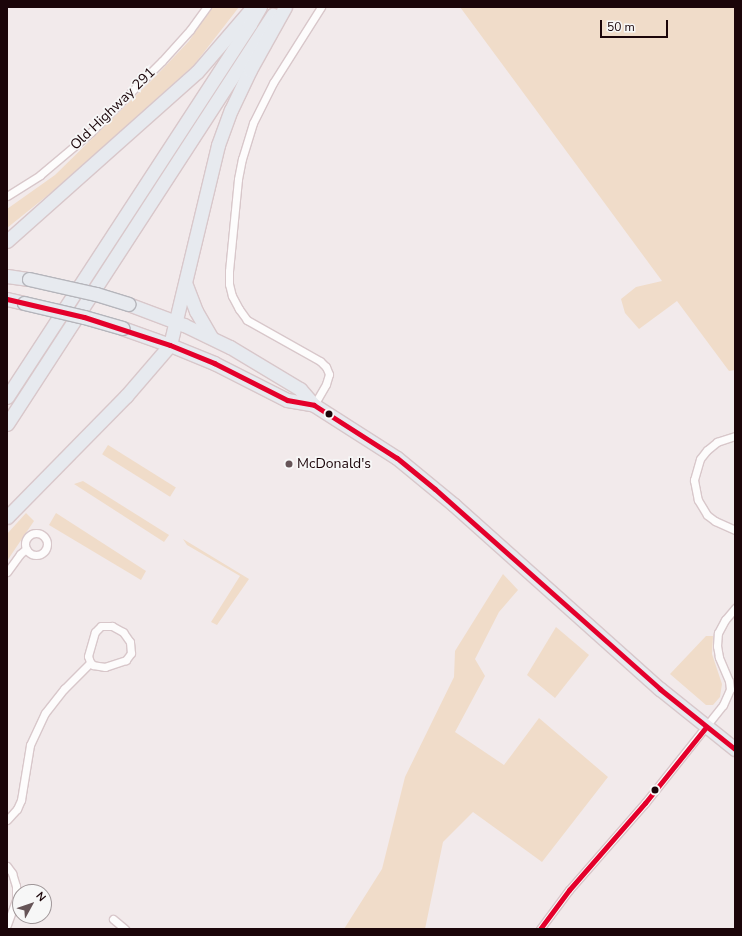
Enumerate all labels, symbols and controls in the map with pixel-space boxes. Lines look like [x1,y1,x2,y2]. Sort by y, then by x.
scale bar [602,12,670,38]
text: 50 m [607,19,635,35]
street label: Old Highway 291 [67,64,159,154]
unlabelled marker [324,409,334,419]
place label: McDonald's [297,456,371,472]
marker: McDonald's [284,459,294,469]
unlabelled marker [650,785,660,795]
north arrow [12,884,52,924]
text: N [32,889,49,905]

